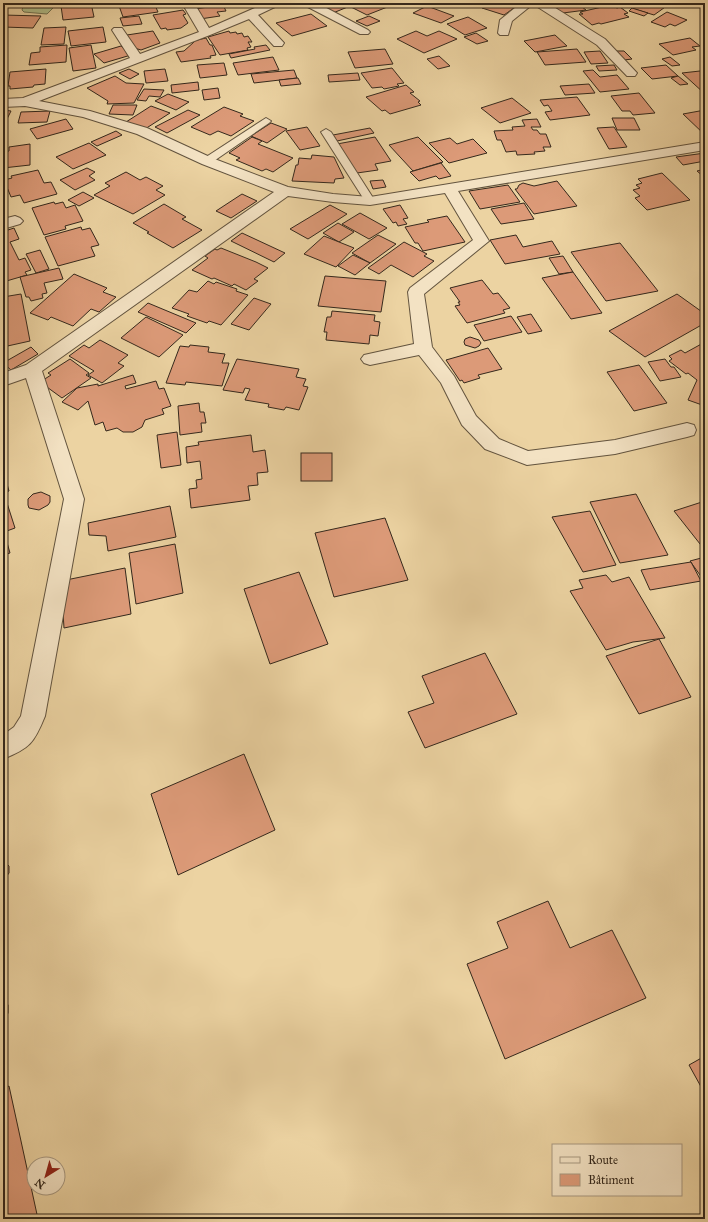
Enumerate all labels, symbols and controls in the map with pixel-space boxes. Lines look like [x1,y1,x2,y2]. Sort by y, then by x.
legend [552,1144,682,1196]
text: Route [588,1153,618,1167]
north arrow [26,1156,66,1196]
text: Bâtiment [588,1173,635,1187]
text: N [32,1175,48,1192]

